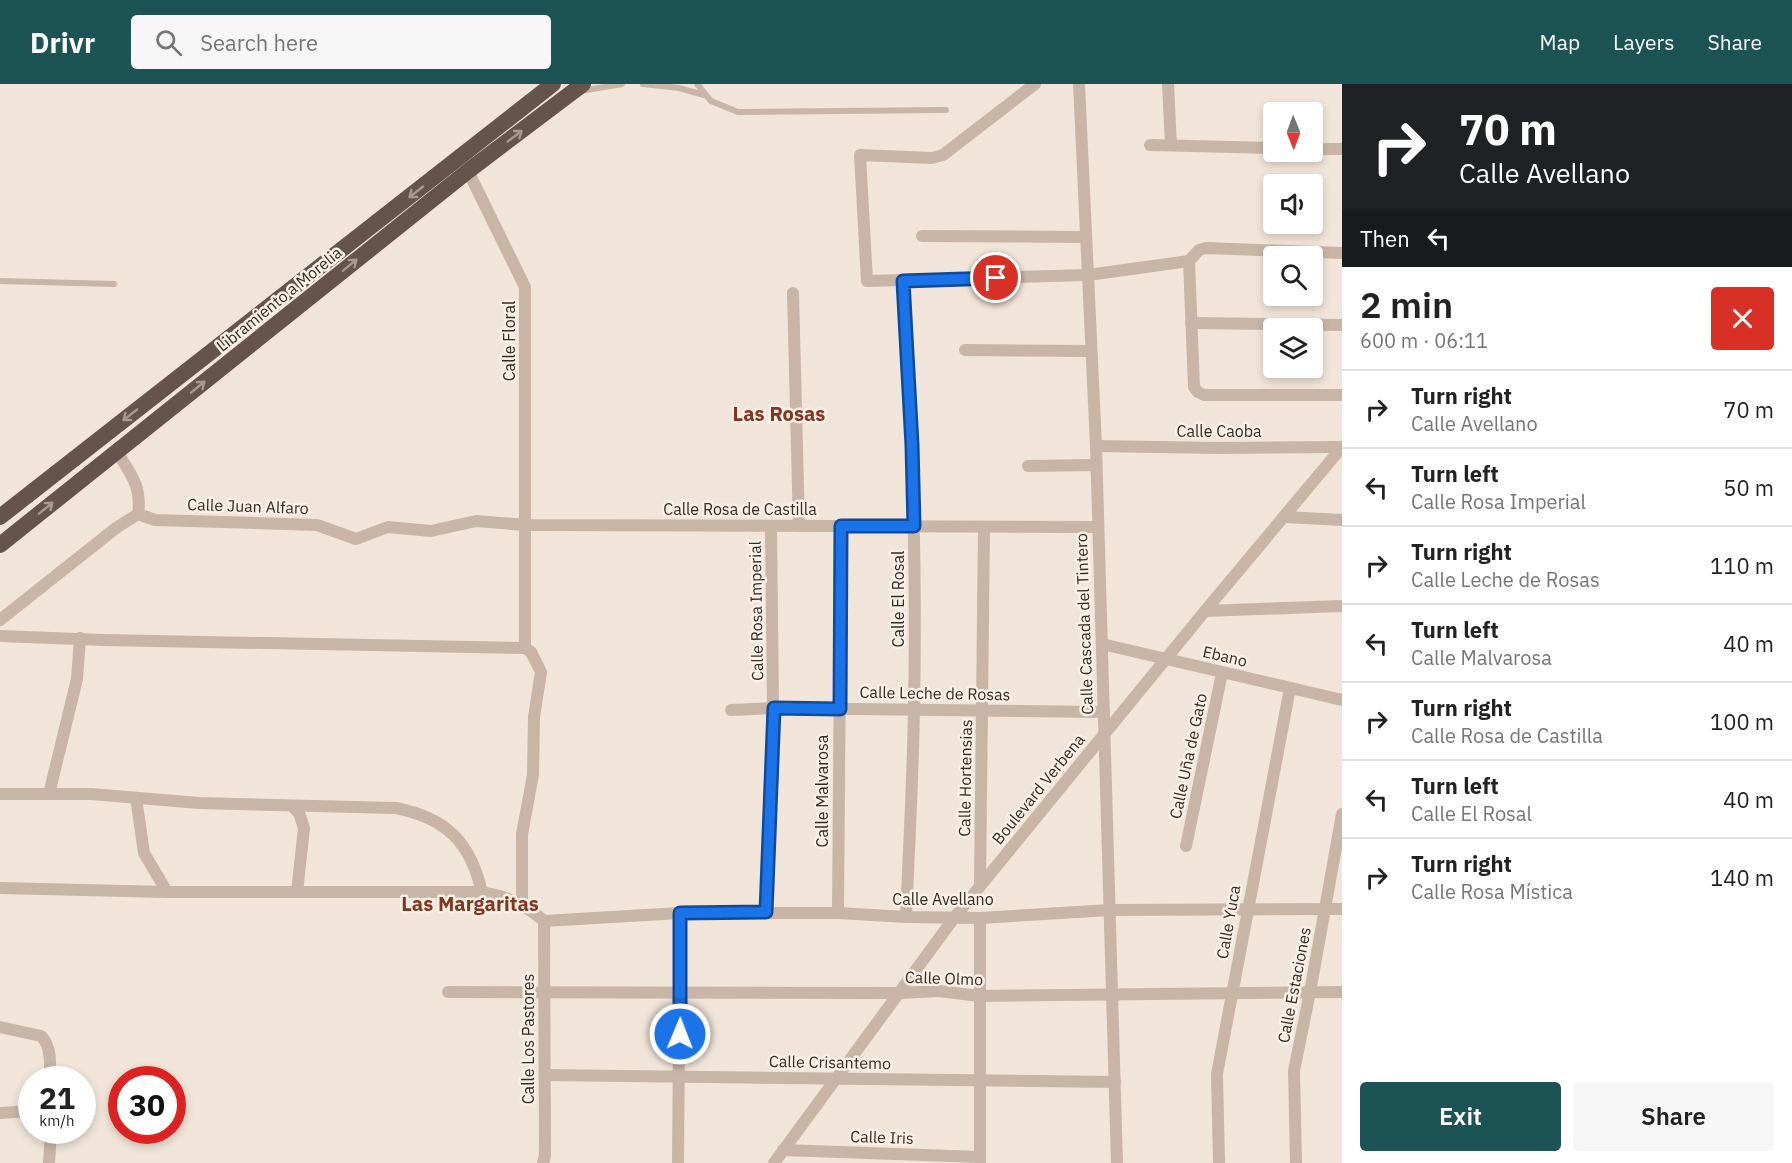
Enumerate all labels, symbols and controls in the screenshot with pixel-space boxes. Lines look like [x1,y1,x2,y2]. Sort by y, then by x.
search box [131,15,551,69]
text: Drivr [30,24,95,61]
icon: search [152,26,185,59]
text: Search here [200,28,318,57]
text: Map [1540,28,1580,56]
text: Layers [1613,28,1675,56]
text: Share [1708,28,1762,56]
north arrow [1263,102,1323,162]
map controls [1263,102,1323,378]
text: 70 m [1459,102,1557,157]
icon: right [1360,108,1438,186]
one-way arrow [507,130,523,143]
text: Calle Avellano [1459,155,1630,190]
button: sound [1263,174,1323,234]
one-way arrow [408,185,424,198]
icon: left [1422,222,1455,255]
text: Then [1360,224,1410,253]
street label: Libramiento a Morelia [212,242,346,356]
button: search [1263,246,1323,306]
pin [970,252,1021,303]
one-way arrow [342,259,358,272]
icon: arrive [979,261,1012,294]
text: 2 min [1360,281,1453,328]
button: close [1711,287,1774,350]
street label: Calle Floral [499,301,519,381]
button: layers [1263,318,1323,378]
text: 600 m · 06:11 [1360,327,1488,354]
one-way arrow [190,380,206,393]
text: Turn right [1411,381,1512,410]
icon: right [1360,393,1393,426]
text: 70 m [1723,395,1774,424]
district label: Las Rosas [733,400,825,427]
one-way arrow [122,409,138,422]
text: Calle Avellano [1411,410,1538,437]
street label: Calle Caoba [1177,421,1262,441]
text: Turn left [1411,459,1499,488]
icon: left [1360,471,1393,504]
text: 50 m [1723,473,1774,502]
text: Calle Rosa Imperial [1411,488,1586,515]
street label: Calle Juan Alfaro [187,494,309,518]
street label: Calle Rosa de Castilla [663,499,817,519]
one-way arrow [38,502,54,515]
street label: Calle Cascada del Tintero [1071,533,1097,715]
text: Turn right [1411,537,1512,566]
street label: Calle Rosa Imperial [745,541,767,681]
icon: right [1360,549,1393,582]
street label: Calle El Rosal [888,551,908,647]
text: 110 m [1710,551,1774,580]
text: Calle Leche de Rosas [1411,566,1600,593]
text: Turn left [1411,615,1499,644]
icon: left [1360,627,1393,660]
text: 40 m [1723,629,1774,658]
street label: Ebano [1201,641,1249,671]
text: Calle Malvarosa [1411,644,1552,671]
street label: Calle Leche de Rosas [859,682,1011,704]
street label: Calle Uña de Gato [1165,691,1211,821]
text: Turn right [1411,693,1512,722]
icon: right [1360,705,1393,738]
text: 100 m [1710,707,1774,736]
street label: Calle Hortensias [954,719,976,837]
text: Calle Rosa de Castilla [1411,722,1603,749]
street label: Boulevard Verbena [987,729,1089,848]
street label: Calle Malvarosa [812,734,832,847]
text: Turn left [1411,771,1499,800]
icon: left [1360,783,1393,816]
text: 40 m [1723,785,1774,814]
text: Calle El Rosal [1411,800,1532,827]
text: Turn right [1411,849,1512,878]
icon: right [1360,861,1393,894]
text: 140 m [1710,863,1774,892]
text: Calle Rosa Mística [1411,878,1573,905]
street label: Calle Yuca [1212,883,1244,960]
street label: Calle Avellano [892,889,994,909]
district label: Las Margaritas [401,890,539,917]
street label: Calle Estaciones [1273,925,1315,1045]
street label: Calle Olmo [905,967,983,989]
street label: Calle Los Pastores [518,974,538,1104]
position arrow [648,1002,712,1066]
street label: Calle Crisantemo [769,1051,891,1073]
speed limit sign: 30 [108,1066,186,1144]
text: 21 [39,1078,75,1117]
button: Exit [1360,1082,1561,1151]
button: Share [1573,1082,1774,1151]
text: km/h [39,1111,75,1130]
street label: Calle Iris [850,1126,914,1148]

